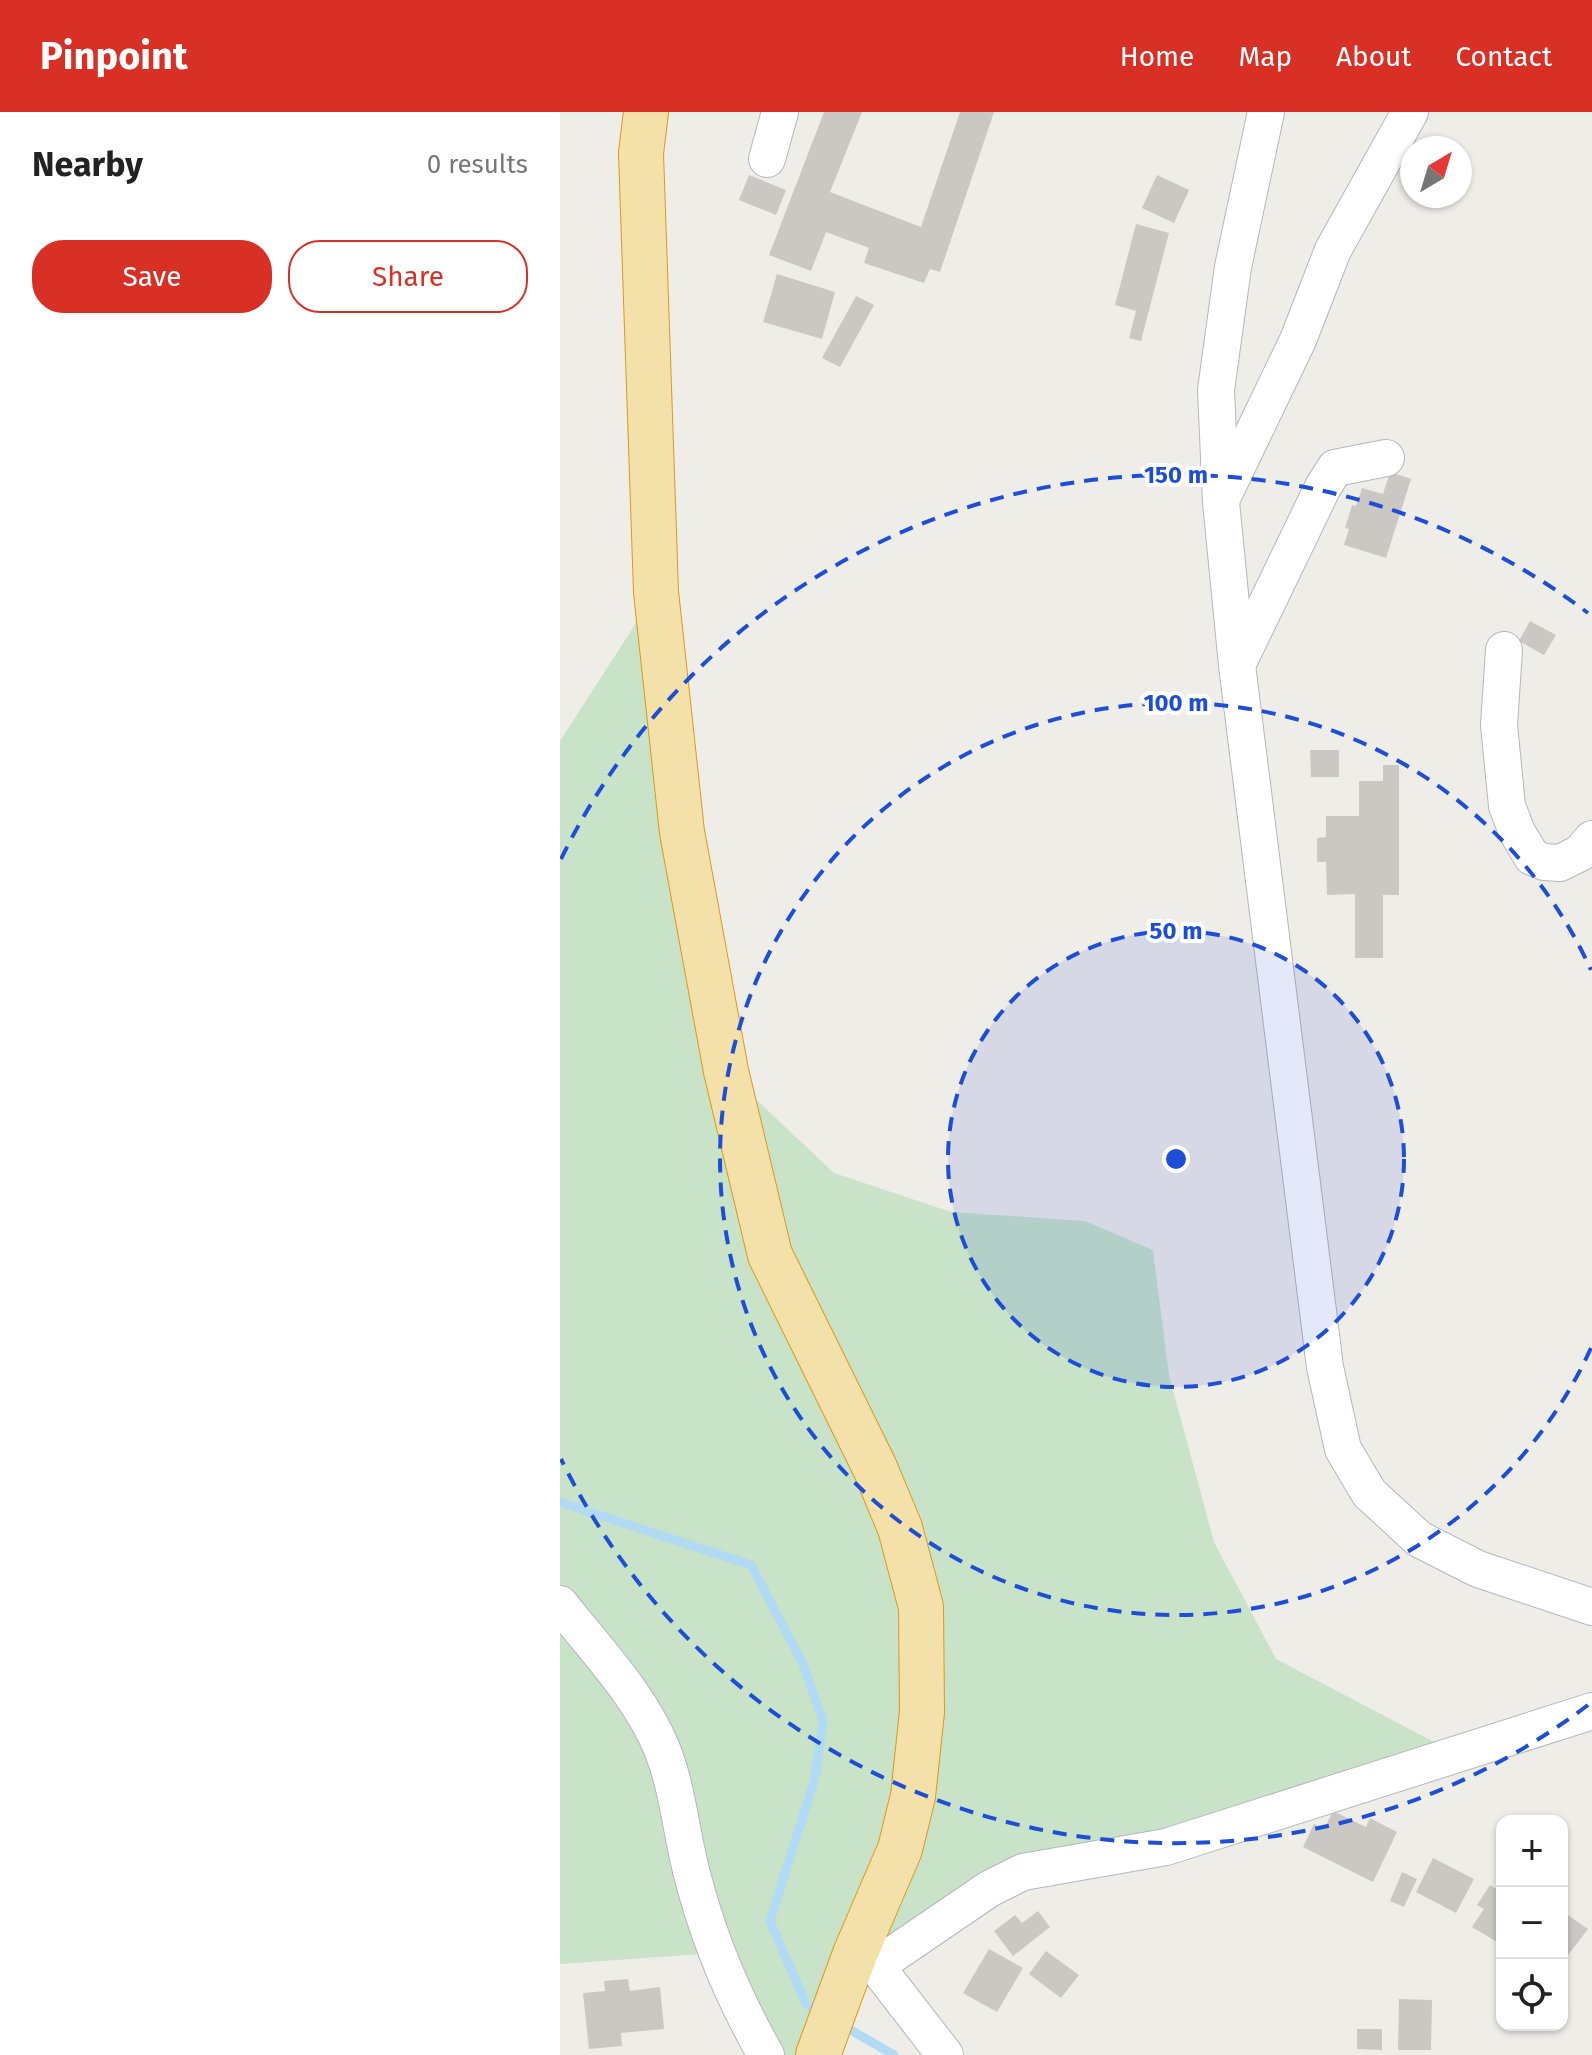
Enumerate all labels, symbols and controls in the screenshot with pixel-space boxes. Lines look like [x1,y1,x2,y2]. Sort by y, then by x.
text: Pinpoint [40,33,188,79]
text: Home [1120,40,1194,73]
text: Map [1238,40,1292,73]
text: About [1336,40,1411,73]
text: Contact [1455,40,1552,73]
north arrow [1400,136,1472,208]
text: Nearby [32,144,143,185]
text: 0 results [427,149,528,180]
button: Save [32,240,272,313]
button: Share [288,240,528,313]
text: 150 m [1144,461,1208,489]
text: 100 m [1143,689,1209,717]
text: 50 m [1150,917,1202,945]
centre of rings [1162,1145,1190,1173]
map controls [1496,1815,1568,2031]
button: + [1496,1815,1568,1887]
button: − [1496,1887,1568,1959]
button: locate [1496,1959,1568,2031]

